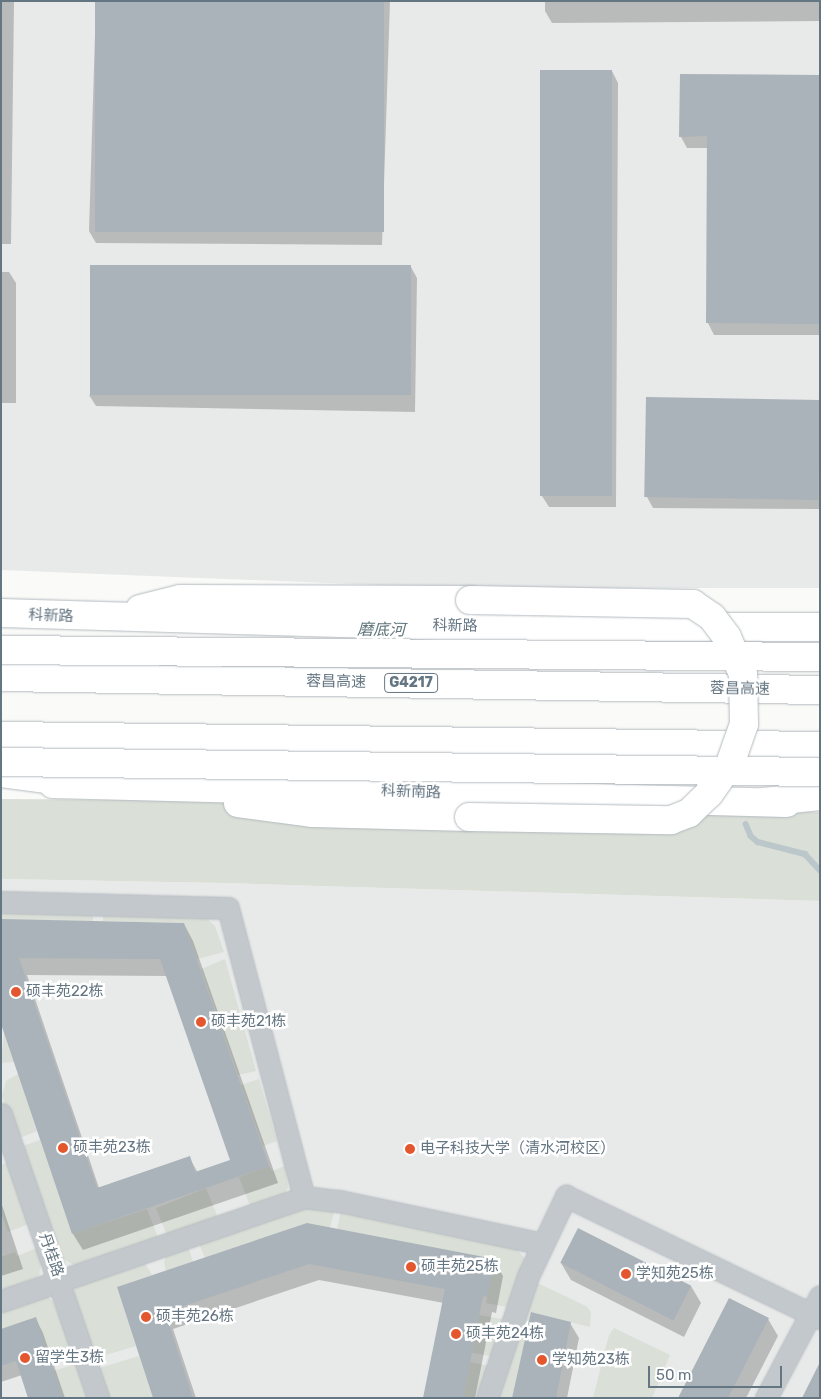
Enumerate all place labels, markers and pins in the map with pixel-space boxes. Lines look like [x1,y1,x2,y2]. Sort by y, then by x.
place label: 硕丰苑22栋 [26,983,104,1001]
marker: 硕丰苑22栋 [10,986,22,998]
place label: 硕丰苑21栋 [211,1013,286,1031]
marker: 硕丰苑21栋 [195,1016,207,1028]
place label: 硕丰苑23栋 [73,1139,151,1157]
place label: 电子科技大学（清水河校区） [420,1140,615,1158]
marker: 硕丰苑23栋 [57,1142,69,1154]
marker: 电子科技大学（清水河校区） [404,1143,416,1155]
place label: 硕丰苑25栋 [421,1258,499,1276]
marker: 硕丰苑25栋 [405,1261,417,1273]
place label: 学知苑25栋 [636,1265,714,1283]
marker: 学知苑25栋 [620,1268,632,1280]
place label: 硕丰苑26栋 [156,1308,234,1326]
marker: 硕丰苑26栋 [140,1311,152,1323]
place label: 硕丰苑24栋 [466,1325,544,1343]
marker: 硕丰苑24栋 [450,1328,462,1340]
place label: 留学生3栋 [35,1349,104,1367]
place label: 学知苑23栋 [552,1351,630,1369]
marker: 留学生3栋 [19,1352,31,1364]
marker: 学知苑23栋 [536,1354,548,1366]

